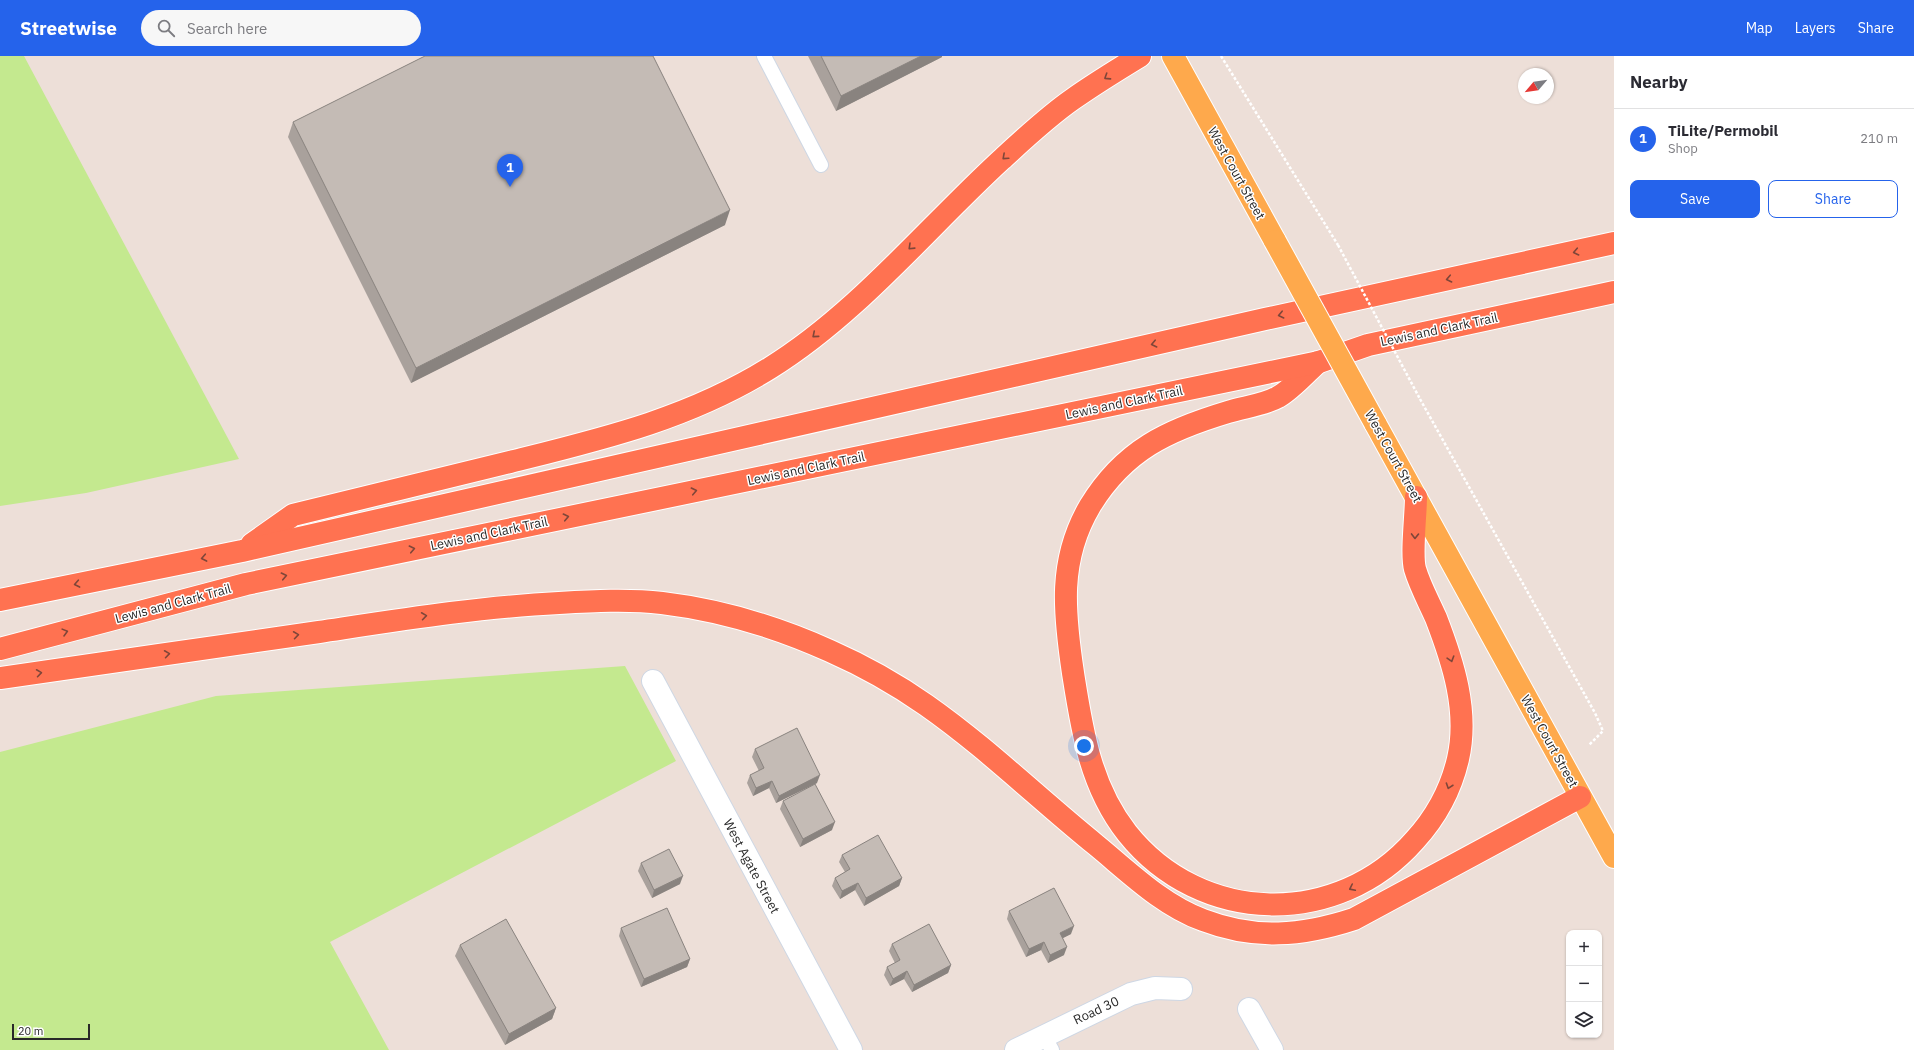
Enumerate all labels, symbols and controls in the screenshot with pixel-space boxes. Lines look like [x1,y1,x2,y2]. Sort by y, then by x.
search box [141,10,421,46]
text: Streetwise [20,16,117,40]
icon: search [155,17,177,39]
text: Search here [187,19,267,38]
text: Map [1746,19,1773,37]
text: Layers [1795,19,1836,37]
text: Share [1858,19,1894,37]
north arrow [1518,68,1554,104]
text: Nearby [1630,71,1688,93]
one-way arrow [1104,72,1111,80]
text: TiLite/Permobil [1668,121,1778,140]
street label: West Court Street [1204,124,1269,223]
text: 1 [1639,130,1647,147]
text: 210 m [1860,130,1898,147]
text: Shop [1668,140,1698,157]
one-way arrow [1002,152,1009,159]
pin: 1 [497,154,523,187]
button: Save [1630,180,1760,218]
button: Share [1768,180,1898,218]
one-way arrow [908,242,916,250]
one-way arrow [1573,247,1579,255]
one-way arrow [1446,274,1452,282]
street label: Lewis and Clark Trail [1379,309,1500,350]
one-way arrow [1277,311,1284,319]
one-way arrow [813,330,820,337]
one-way arrow [1151,339,1157,347]
street label: Lewis and Clark Trail [1064,382,1185,423]
street label: West Court Street [1361,407,1426,506]
street label: Lewis and Clark Trail [746,448,867,489]
one-way arrow [691,487,697,496]
street label: Lewis and Clark Trail [429,513,550,554]
one-way arrow [563,514,570,522]
one-way arrow [1411,533,1419,539]
one-way arrow [409,546,415,554]
one-way arrow [201,554,207,562]
one-way arrow [281,572,288,580]
one-way arrow [74,580,80,588]
street label: Lewis and Clark Trail [113,580,234,627]
one-way arrow [421,612,428,621]
one-way arrow [61,628,68,637]
one-way arrow [293,631,299,640]
one-way arrow [164,650,170,659]
one-way arrow [1446,655,1455,662]
one-way arrow [36,669,42,678]
street label: West Court Street [1517,692,1582,791]
your location [1074,736,1094,756]
one-way arrow [1445,783,1453,790]
street label: West Agate Street [719,816,784,917]
one-way arrow [1349,883,1356,891]
map controls [1566,930,1602,1038]
button: + [1566,930,1602,966]
button: − [1566,966,1602,1002]
street label: Road 30 [1071,992,1122,1028]
button: layers [1566,1002,1602,1038]
scale bar [12,1022,90,1041]
text: 20 m [18,1024,43,1038]

